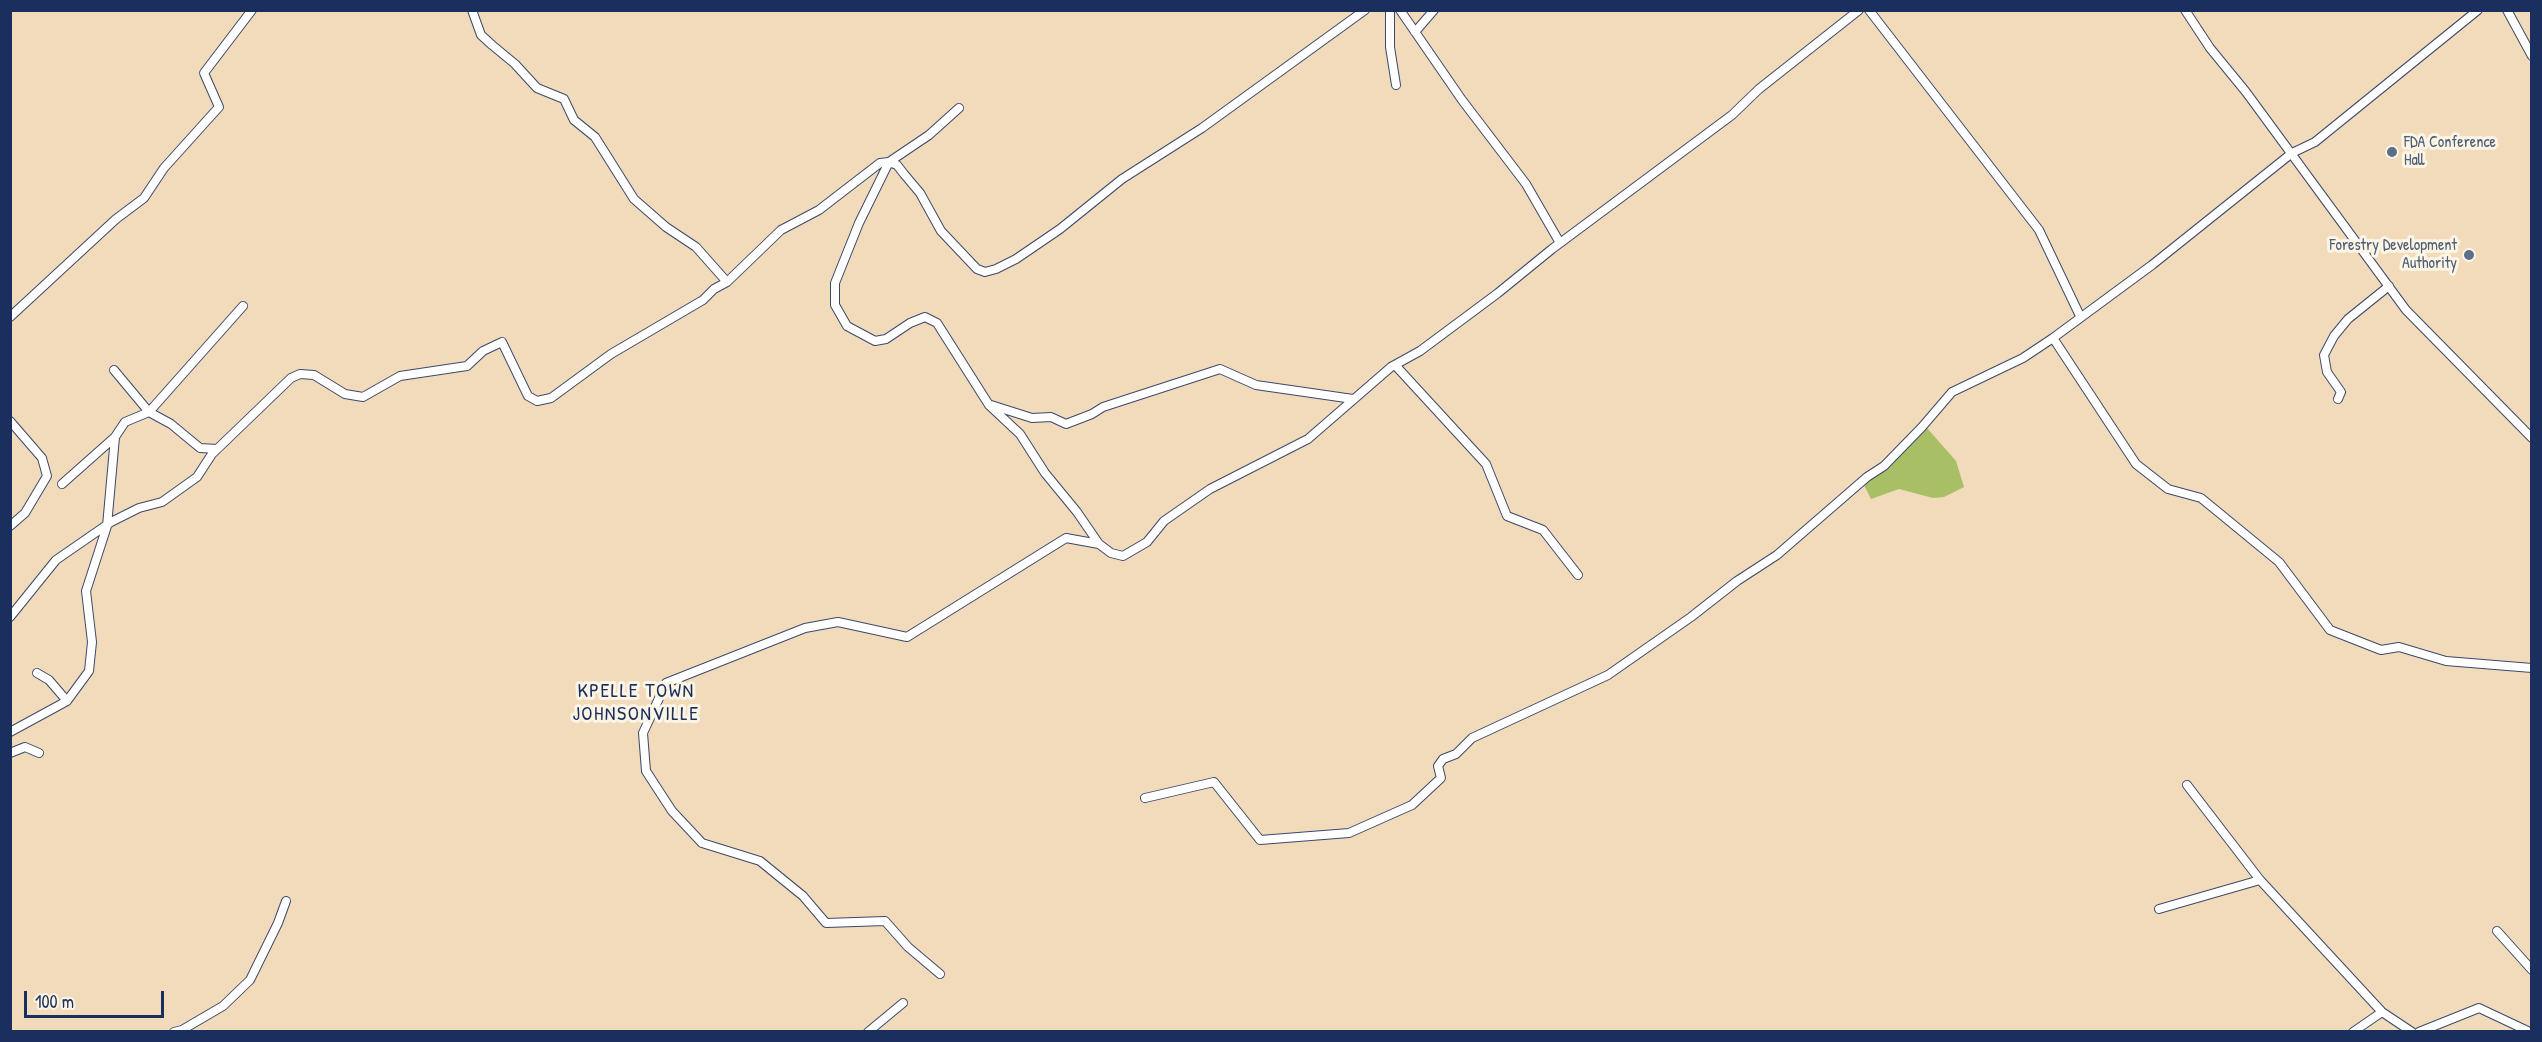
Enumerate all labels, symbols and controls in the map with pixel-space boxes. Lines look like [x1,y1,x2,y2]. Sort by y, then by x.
place label: FDA Conference Hall [2404,133,2496,171]
marker: FDA Conference Hall [2385,145,2399,159]
place label: Forestry Development Authority [2329,236,2457,274]
marker: Forestry Development Authority [2462,248,2476,262]
district label: KPELLE TOWN JOHNSONVILLE [572,680,700,727]
scale bar [27,979,166,1017]
text: 100 m [35,989,74,1014]

